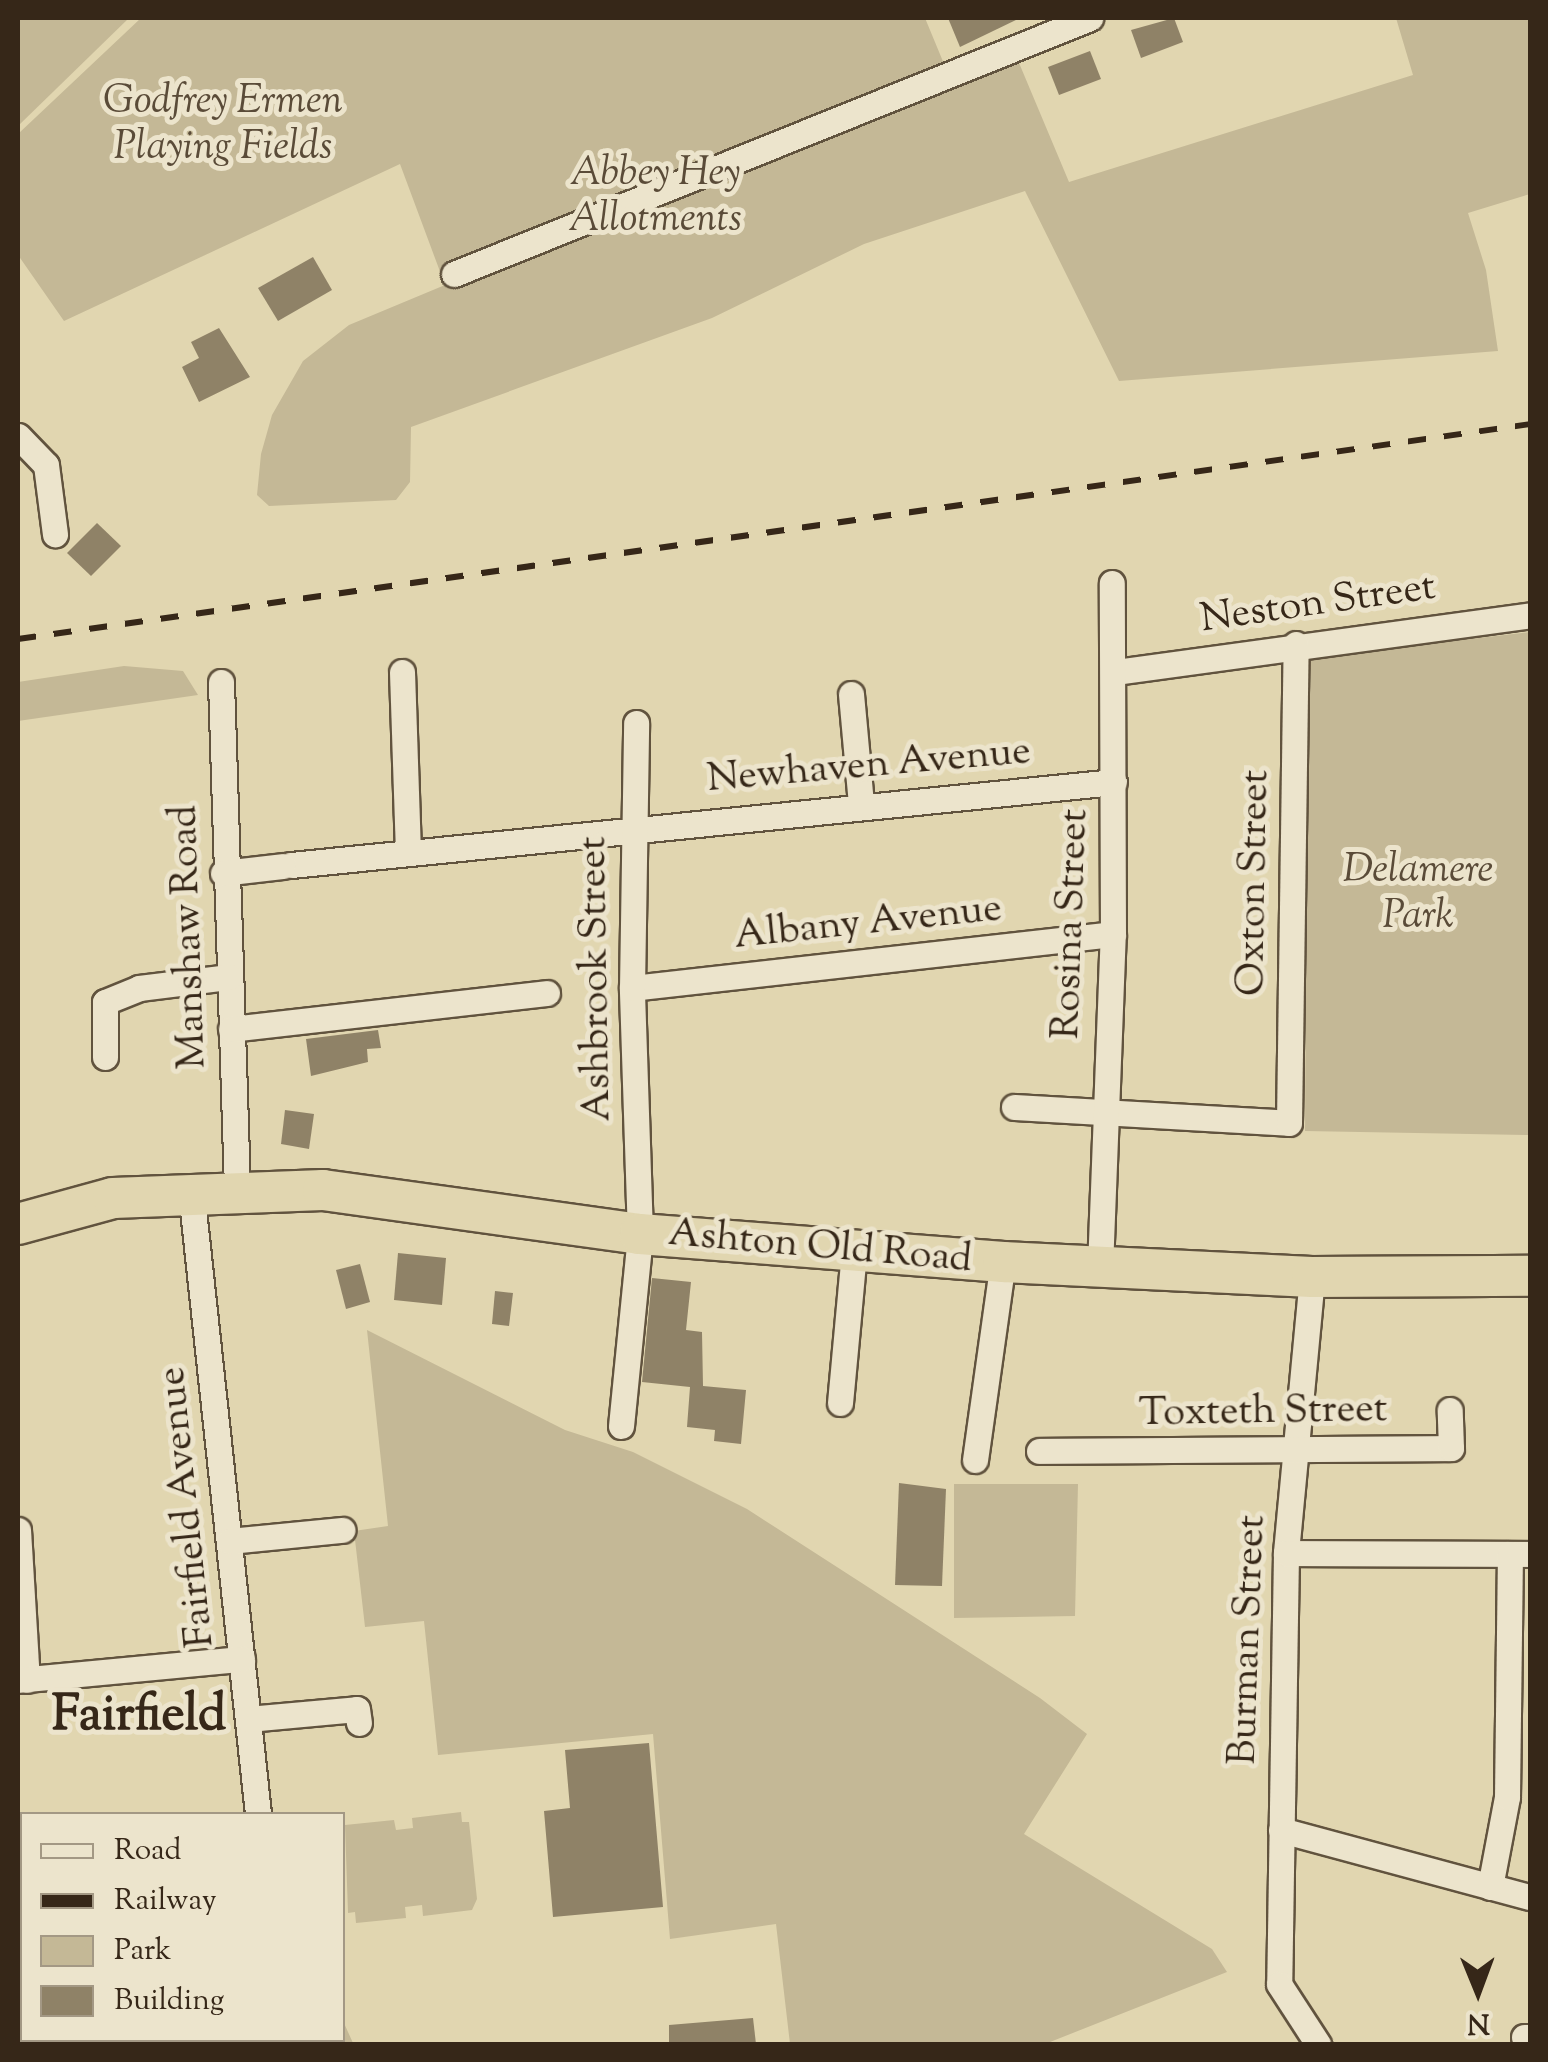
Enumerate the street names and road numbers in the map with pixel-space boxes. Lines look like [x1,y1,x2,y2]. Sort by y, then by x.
street label: Neston Street [1197,565,1439,645]
street label: Newhaven Avenue [705,729,1033,805]
street label: Oxton Street [1229,769,1281,997]
street label: Manshaw Road [161,804,219,1070]
street label: Rosina Street [1044,808,1100,1040]
street label: Ashbrook Street [571,836,623,1122]
street label: Albany Avenue [732,886,1004,962]
street label: Ashton Old Road [666,1211,974,1285]
street label: Fairfield Avenue [149,1364,227,1650]
street label: Toxteth Street [1138,1387,1388,1439]
street label: Burman Street [1221,1514,1277,1766]

